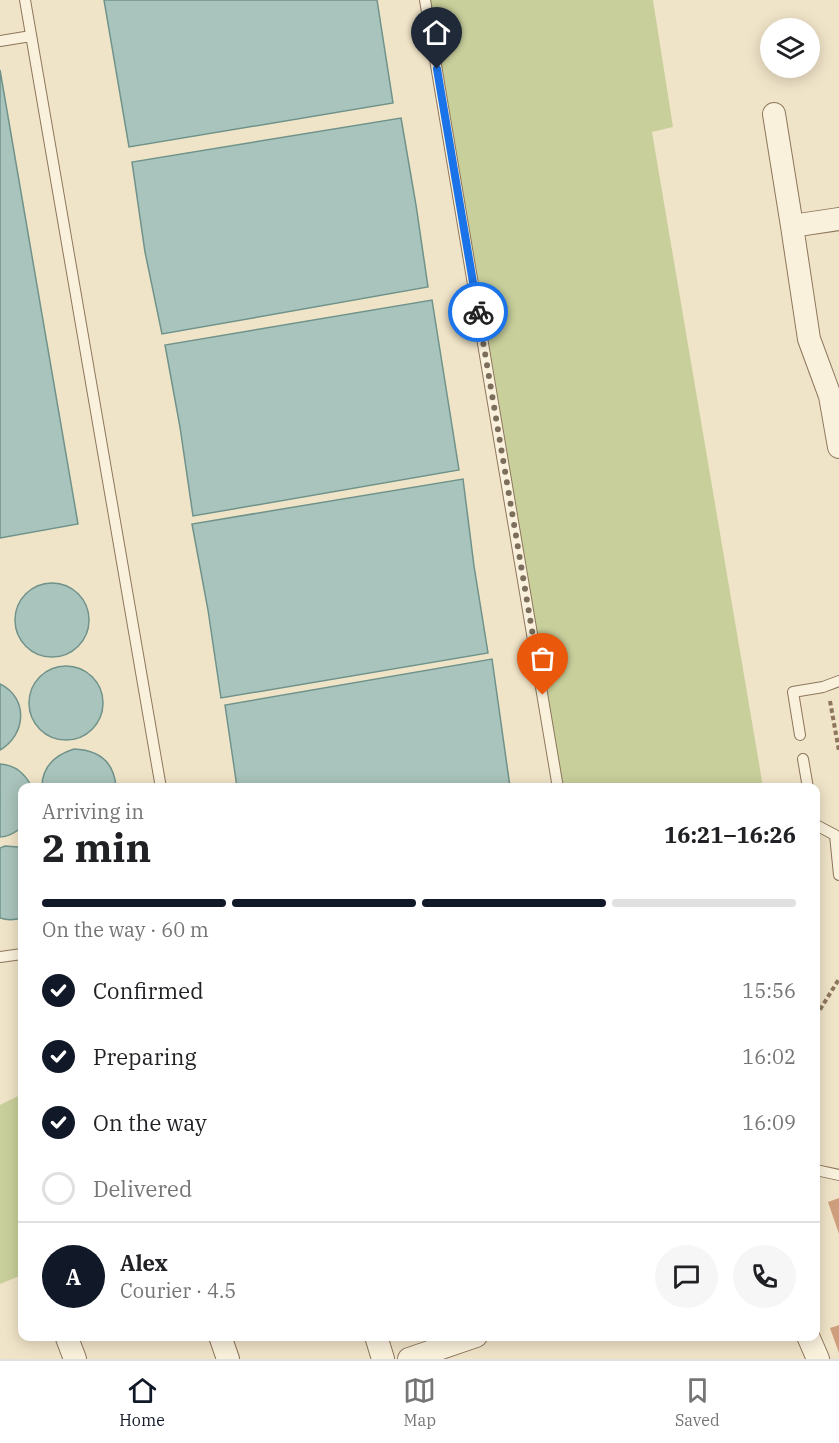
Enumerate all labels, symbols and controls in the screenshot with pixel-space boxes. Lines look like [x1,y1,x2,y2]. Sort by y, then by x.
pin [411,7,462,69]
icon: home [420,16,453,49]
map controls [760,18,820,78]
button: layers [760,18,820,78]
courier [448,282,508,342]
icon: bike [462,296,495,329]
pin [517,633,568,695]
icon: bag [526,642,559,675]
text: Arriving in [42,798,144,825]
text: 16:21–16:26 [664,820,796,849]
text: 2 min [42,822,151,873]
text: On the way · 60 m [42,916,209,943]
icon: check [42,974,75,1007]
text: Confirmed [93,976,204,1005]
text: 15:56 [742,977,796,1004]
icon: check [42,1040,75,1073]
text: Preparing [93,1042,197,1071]
text: 16:02 [742,1043,796,1070]
icon: check [42,1106,75,1139]
text: On the way [93,1108,207,1137]
text: 16:09 [742,1109,796,1136]
text: Delivered [93,1174,192,1203]
button: chat [655,1245,718,1308]
button: phone [733,1245,796,1308]
text: Alex [120,1248,168,1277]
text: A [66,1262,81,1291]
text: Courier · 4.5 [120,1277,236,1304]
tab: Home [119,1374,165,1430]
tab: Map [403,1374,436,1430]
tab: Saved [675,1374,720,1430]

